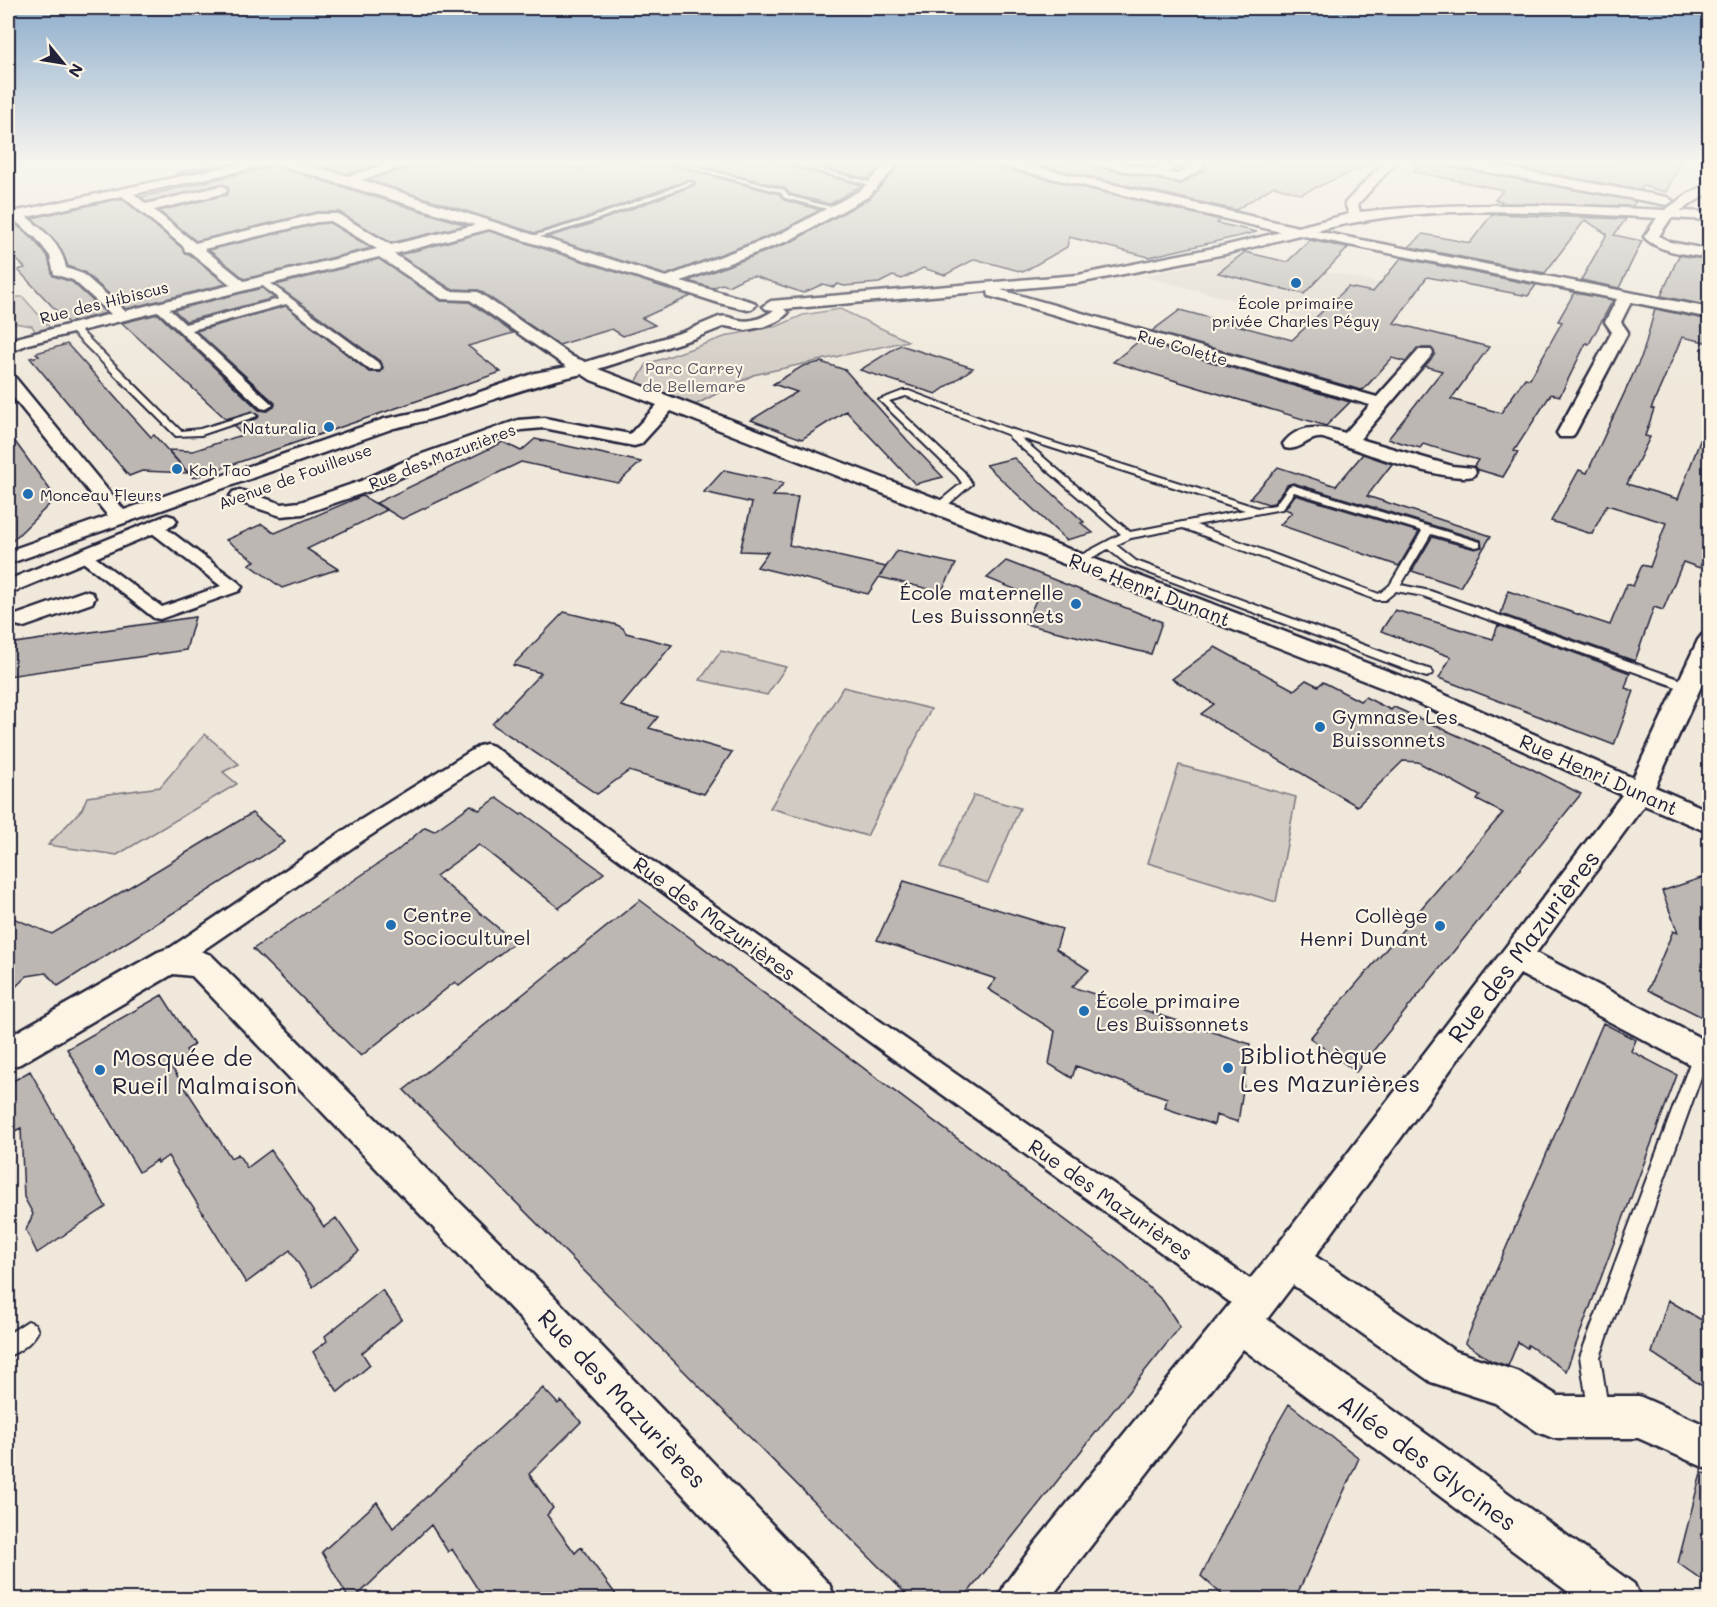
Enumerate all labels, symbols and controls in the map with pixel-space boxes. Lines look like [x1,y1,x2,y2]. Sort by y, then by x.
north arrow [33,33,93,93]
text: N [64,60,89,81]
street label: Rue des Hibiscus [37,276,171,328]
marker: École primaire privée Charles Péguy [1289,276,1303,290]
place label: École primaire privée Charles Péguy [1212,292,1380,331]
street label: Rue Colette [1135,324,1231,370]
park label: Parc Carrey de Bellemare [642,357,746,396]
place label: Naturalia [243,417,317,438]
street label: Rue des Mazurières [365,418,519,494]
marker: Naturalia [322,420,336,434]
street label: Avenue de Fouilleuse [215,438,375,514]
place label: Koh Tao [189,459,251,480]
marker: Koh Tao [170,462,184,476]
place label: Monceau Fleurs [40,484,162,505]
marker: Monceau Fleurs [21,487,35,501]
street label: Rue Henri Dunant [1066,546,1234,632]
place label: École maternelle Les Buissonnets [900,579,1064,628]
marker: École maternelle Les Buissonnets [1069,597,1083,611]
place label: Gymnase Les Buissonnets [1332,703,1458,752]
marker: Gymnase Les Buissonnets [1313,720,1327,734]
street label: Rue Henri Dunant [1516,727,1682,821]
street label: Rue des Mazurières [1440,843,1606,1049]
street label: Rue des Mazurières [629,850,801,986]
place label: Centre Socioculturel [403,901,531,950]
place label: Collège Henri Dunant [1300,902,1428,951]
marker: Centre Socioculturel [384,918,398,932]
marker: Collège Henri Dunant [1433,919,1447,933]
place label: École primaire Les Buissonnets [1096,987,1249,1036]
marker: École primaire Les Buissonnets [1077,1004,1091,1018]
place label: Bibliothèque Les Mazurières [1240,1039,1420,1098]
place label: Mosquée de Rueil Malmaison [112,1041,297,1100]
marker: Bibliothèque Les Mazurières [1221,1061,1235,1075]
marker: Mosquée de Rueil Malmaison [93,1063,107,1077]
street label: Rue des Mazurières [1024,1132,1198,1266]
street label: Rue des Mazurières [532,1302,714,1494]
street label: Allée des Glycines [1333,1387,1523,1537]

